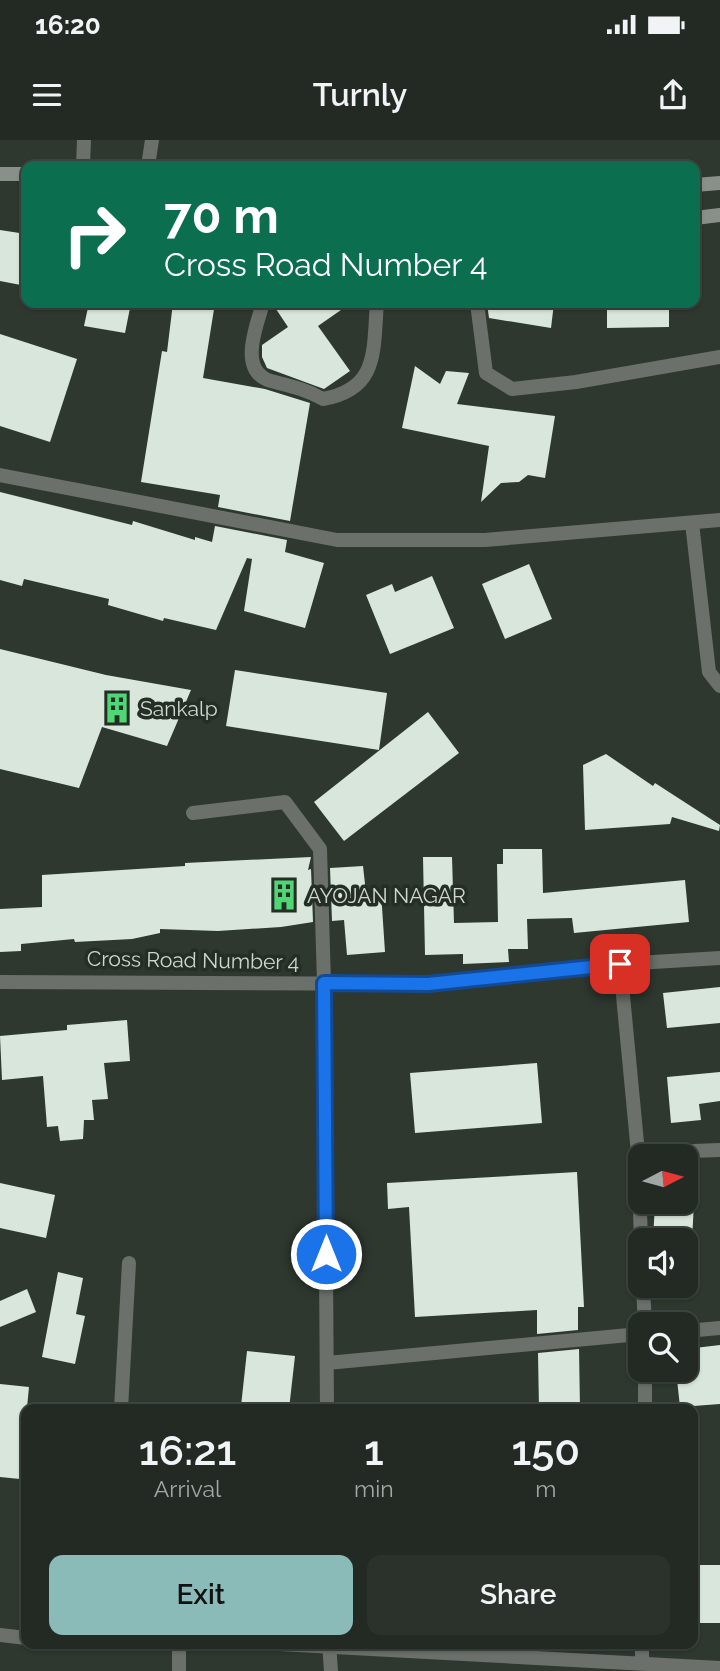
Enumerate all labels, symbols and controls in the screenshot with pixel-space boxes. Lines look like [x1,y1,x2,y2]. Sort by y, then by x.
text: 16:20 [35,10,101,40]
icon: menu [28,76,66,114]
text: Turnly [313,76,407,113]
icon: share [654,76,692,114]
text: 70 m [164,187,279,244]
icon: right [49,189,140,280]
text: Cross Road Number 4 [164,246,487,283]
building icon: Sankalp [100,691,134,725]
place label: Sankalp [140,696,218,721]
building icon: AYOJAN NAGAR [267,878,301,912]
place label: AYOJAN NAGAR [307,883,466,908]
pin [590,934,650,994]
icon: arrive [601,945,639,983]
street label: Cross Road Number 4 [87,946,299,974]
north arrow [628,1144,698,1214]
map controls [628,1144,698,1382]
position arrow [289,1217,363,1291]
button: sound [628,1228,698,1298]
button: search [628,1312,698,1382]
text: 16:21 [139,1426,236,1475]
text: 1 [364,1426,384,1475]
text: 150 [511,1426,580,1475]
text: Arrival [154,1475,221,1502]
text: min [354,1475,394,1502]
text: m [535,1475,556,1502]
button: Exit [49,1555,353,1635]
button: Share [367,1555,670,1635]

